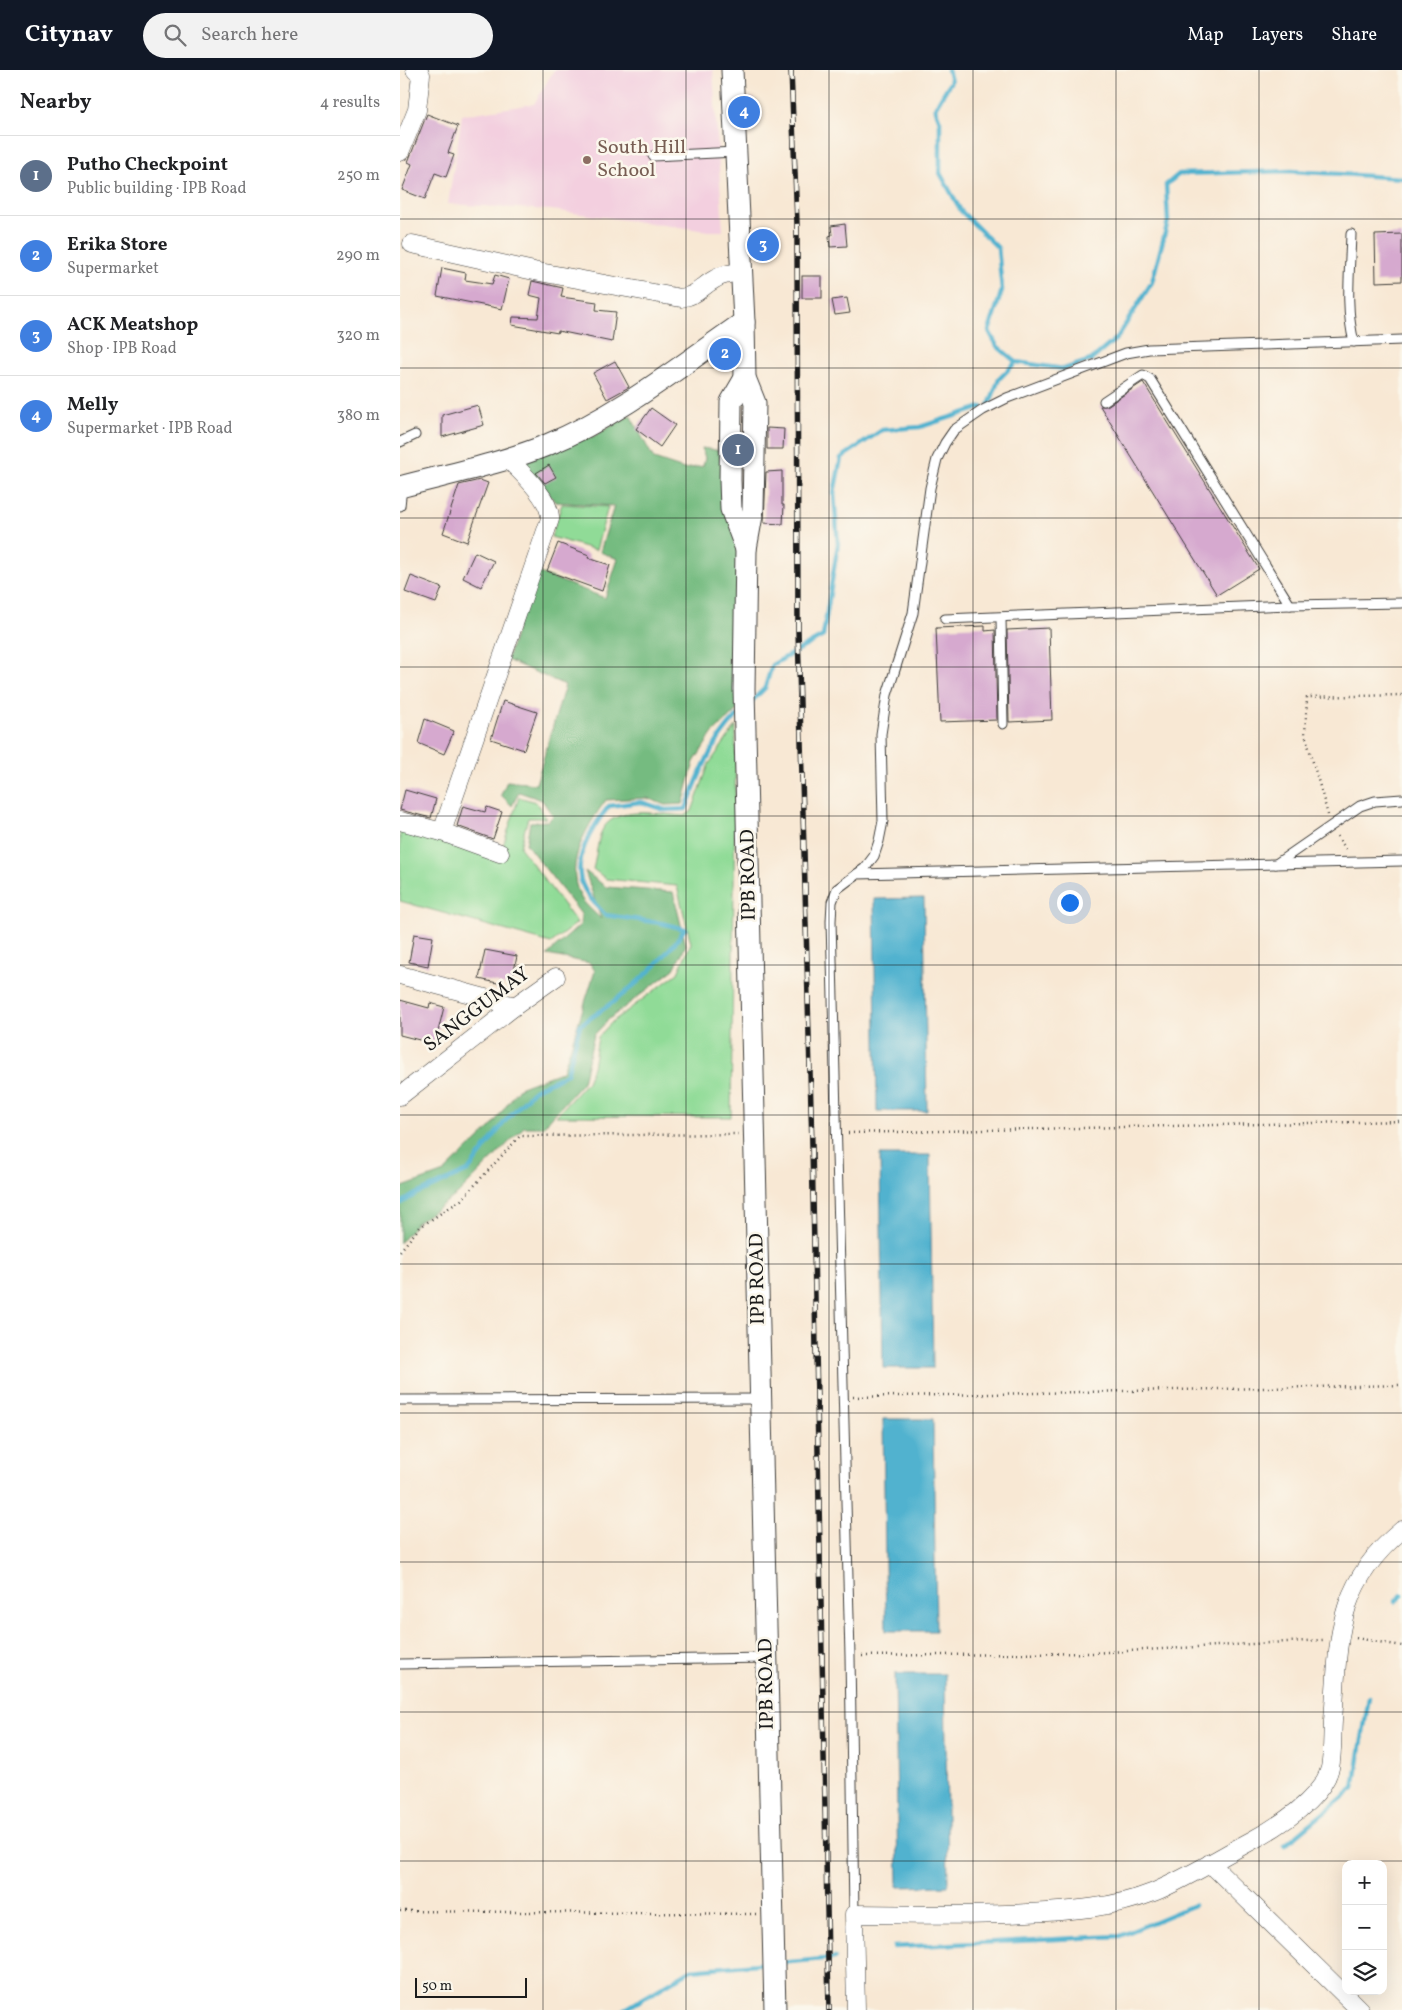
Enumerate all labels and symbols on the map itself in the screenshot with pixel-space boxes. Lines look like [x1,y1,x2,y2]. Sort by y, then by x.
pin: 4 [728,93,760,131]
place label: South Hill School [597,134,686,185]
marker: South Hill School [581,154,593,166]
pin: 3 [747,226,779,264]
pin: 2 [709,335,741,373]
pin: 1 [722,431,754,469]
street label: IPB ROAD [734,829,764,921]
your location [1057,890,1083,916]
street label: SANGGUMAY [418,961,536,1059]
street label: IPB ROAD [743,1233,773,1325]
street label: IPB ROAD [752,1638,782,1730]
scale bar [415,1975,528,1998]

